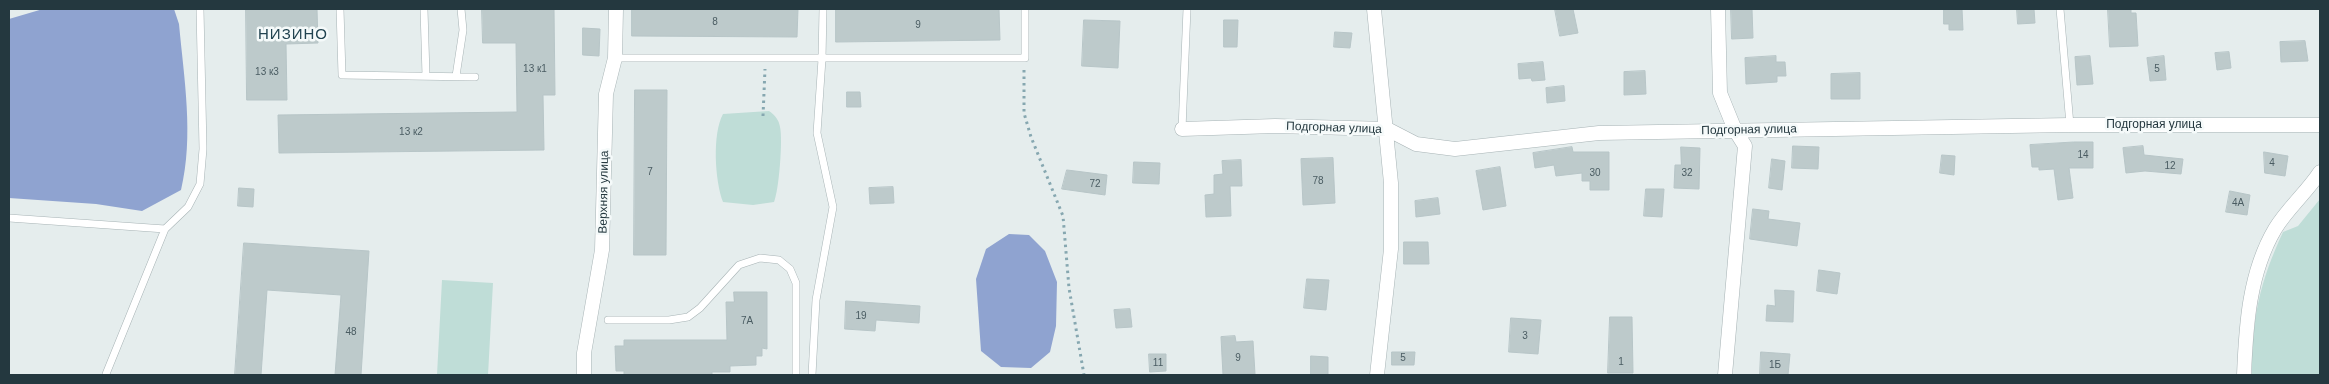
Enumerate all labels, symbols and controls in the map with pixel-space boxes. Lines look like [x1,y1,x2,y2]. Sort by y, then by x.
house number: 8 [712,16,718,28]
house number: 9 [915,19,921,31]
district label: НИЗИНО [257,26,329,44]
house number: 13 к1 [523,63,547,75]
house number: 5 [2154,63,2160,75]
house number: 13 к3 [255,66,279,78]
street label: Подгорная улица [2106,118,2202,132]
street label: Подгорная улица [1286,119,1382,137]
street label: Подгорная улица [1701,122,1797,138]
house number: 13 к2 [399,126,423,138]
house number: 14 [2077,149,2089,161]
street label: Верхняя улица [596,150,612,234]
house number: 4 [2269,157,2275,169]
house number: 12 [2164,160,2176,172]
house number: 7 [647,166,653,178]
house number: 30 [1589,167,1601,179]
house number: 32 [1681,167,1693,179]
house number: 78 [1312,175,1324,187]
house number: 72 [1089,178,1101,190]
house number: 4А [2232,197,2244,209]
house number: 19 [855,310,867,322]
house number: 7А [741,315,753,327]
house number: 48 [345,326,357,338]
house number: 3 [1522,330,1528,342]
house number: 9 [1235,352,1241,364]
house number: 5 [1400,352,1406,364]
house number: 1 [1618,356,1624,368]
house number: 11 [1153,357,1163,369]
house number: 1Б [1769,359,1781,371]

